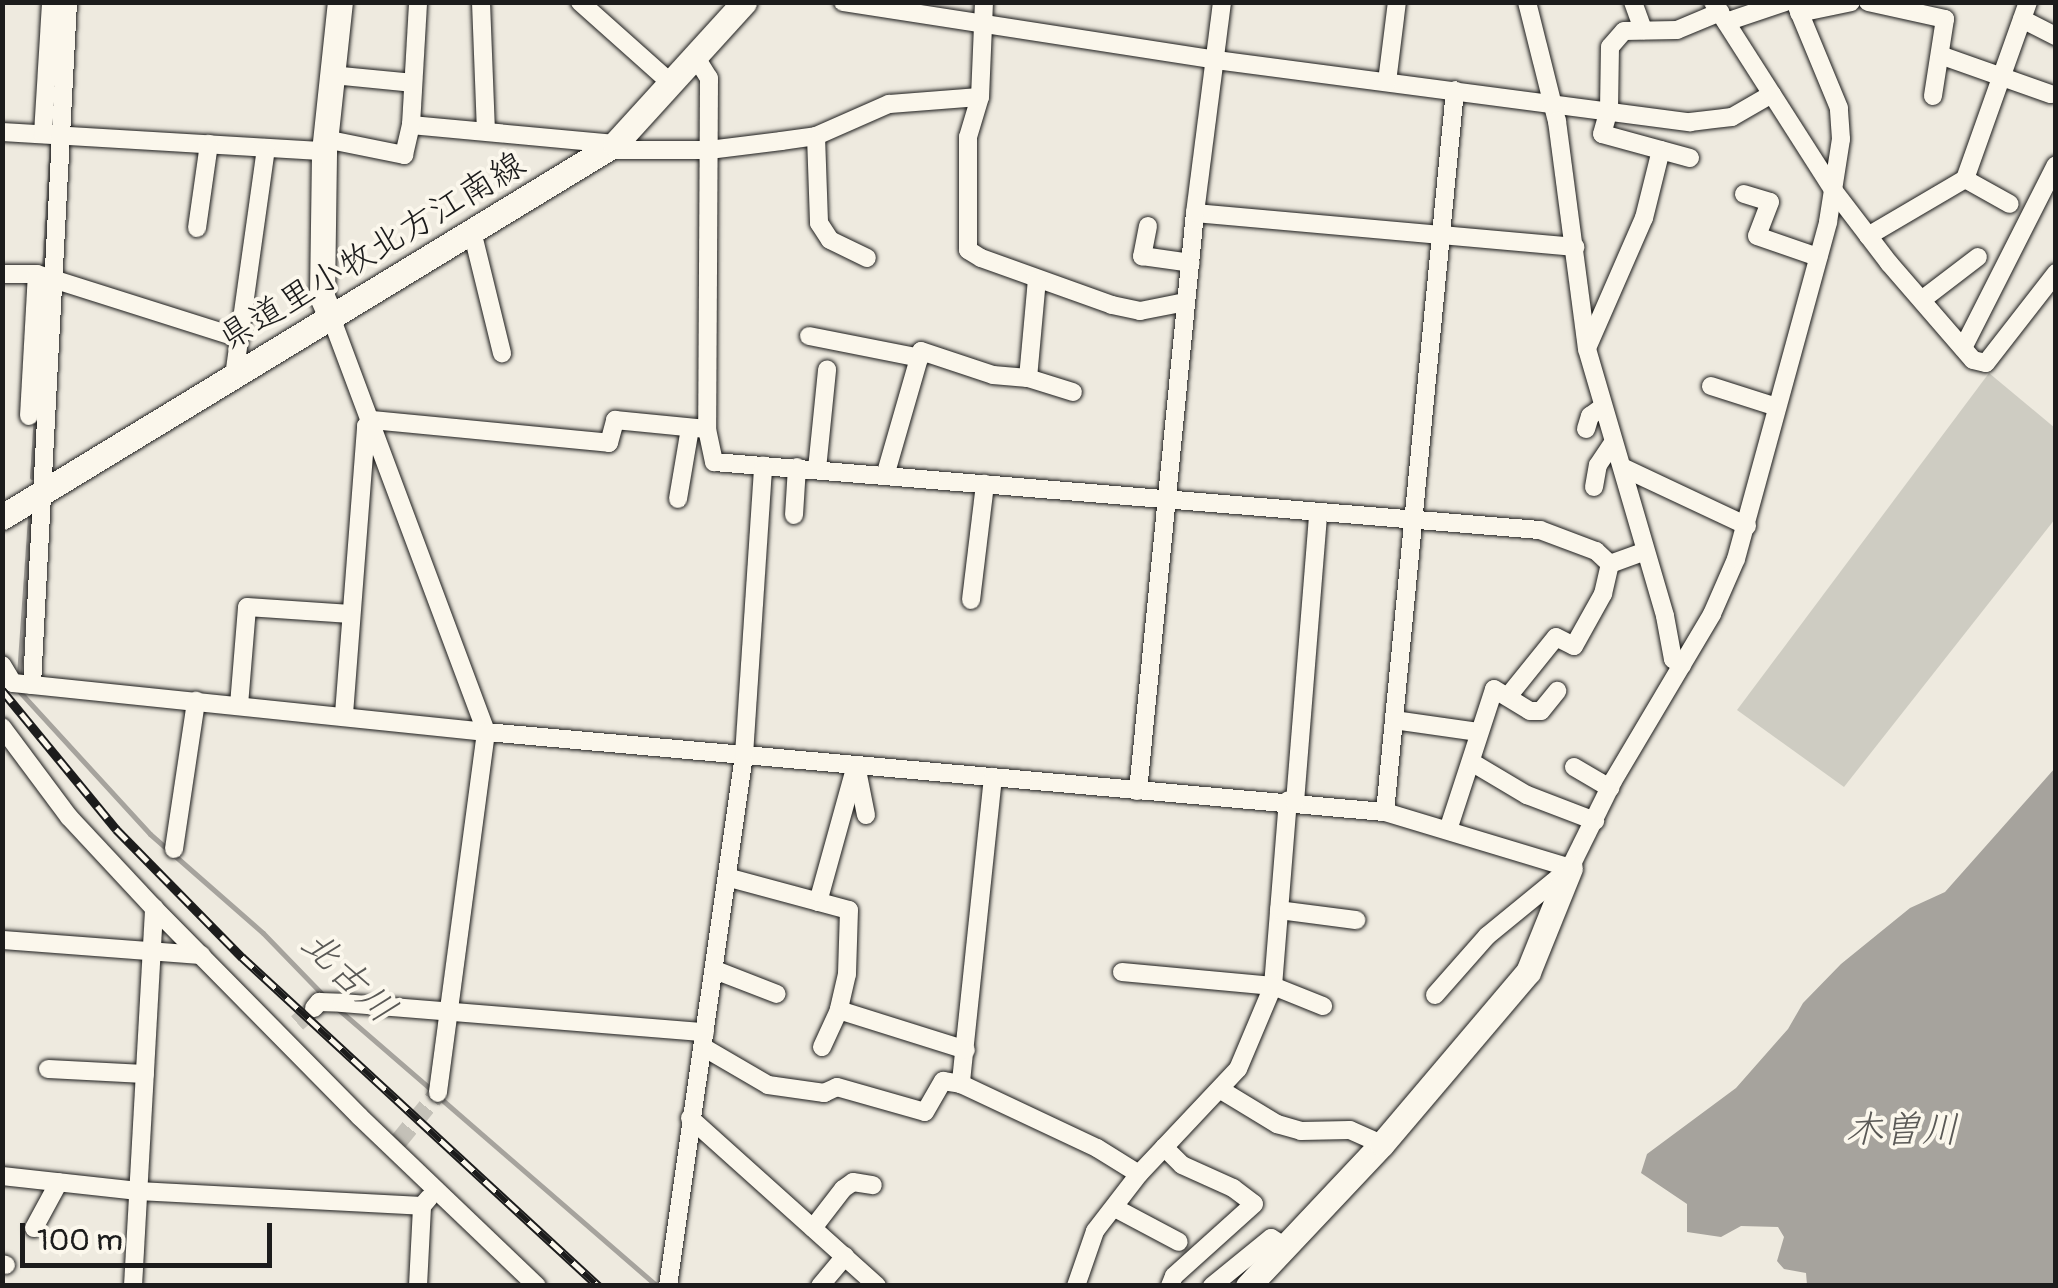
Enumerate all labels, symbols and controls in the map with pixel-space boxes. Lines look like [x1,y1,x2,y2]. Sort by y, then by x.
street label: 県道里小牧北方江南線 [211,143,533,359]
water label: 北古川 [291,921,405,1033]
water label: 木曽川 [1845,1108,1959,1154]
scale bar [25,1203,278,1265]
text: 100 m [37,1222,123,1259]

